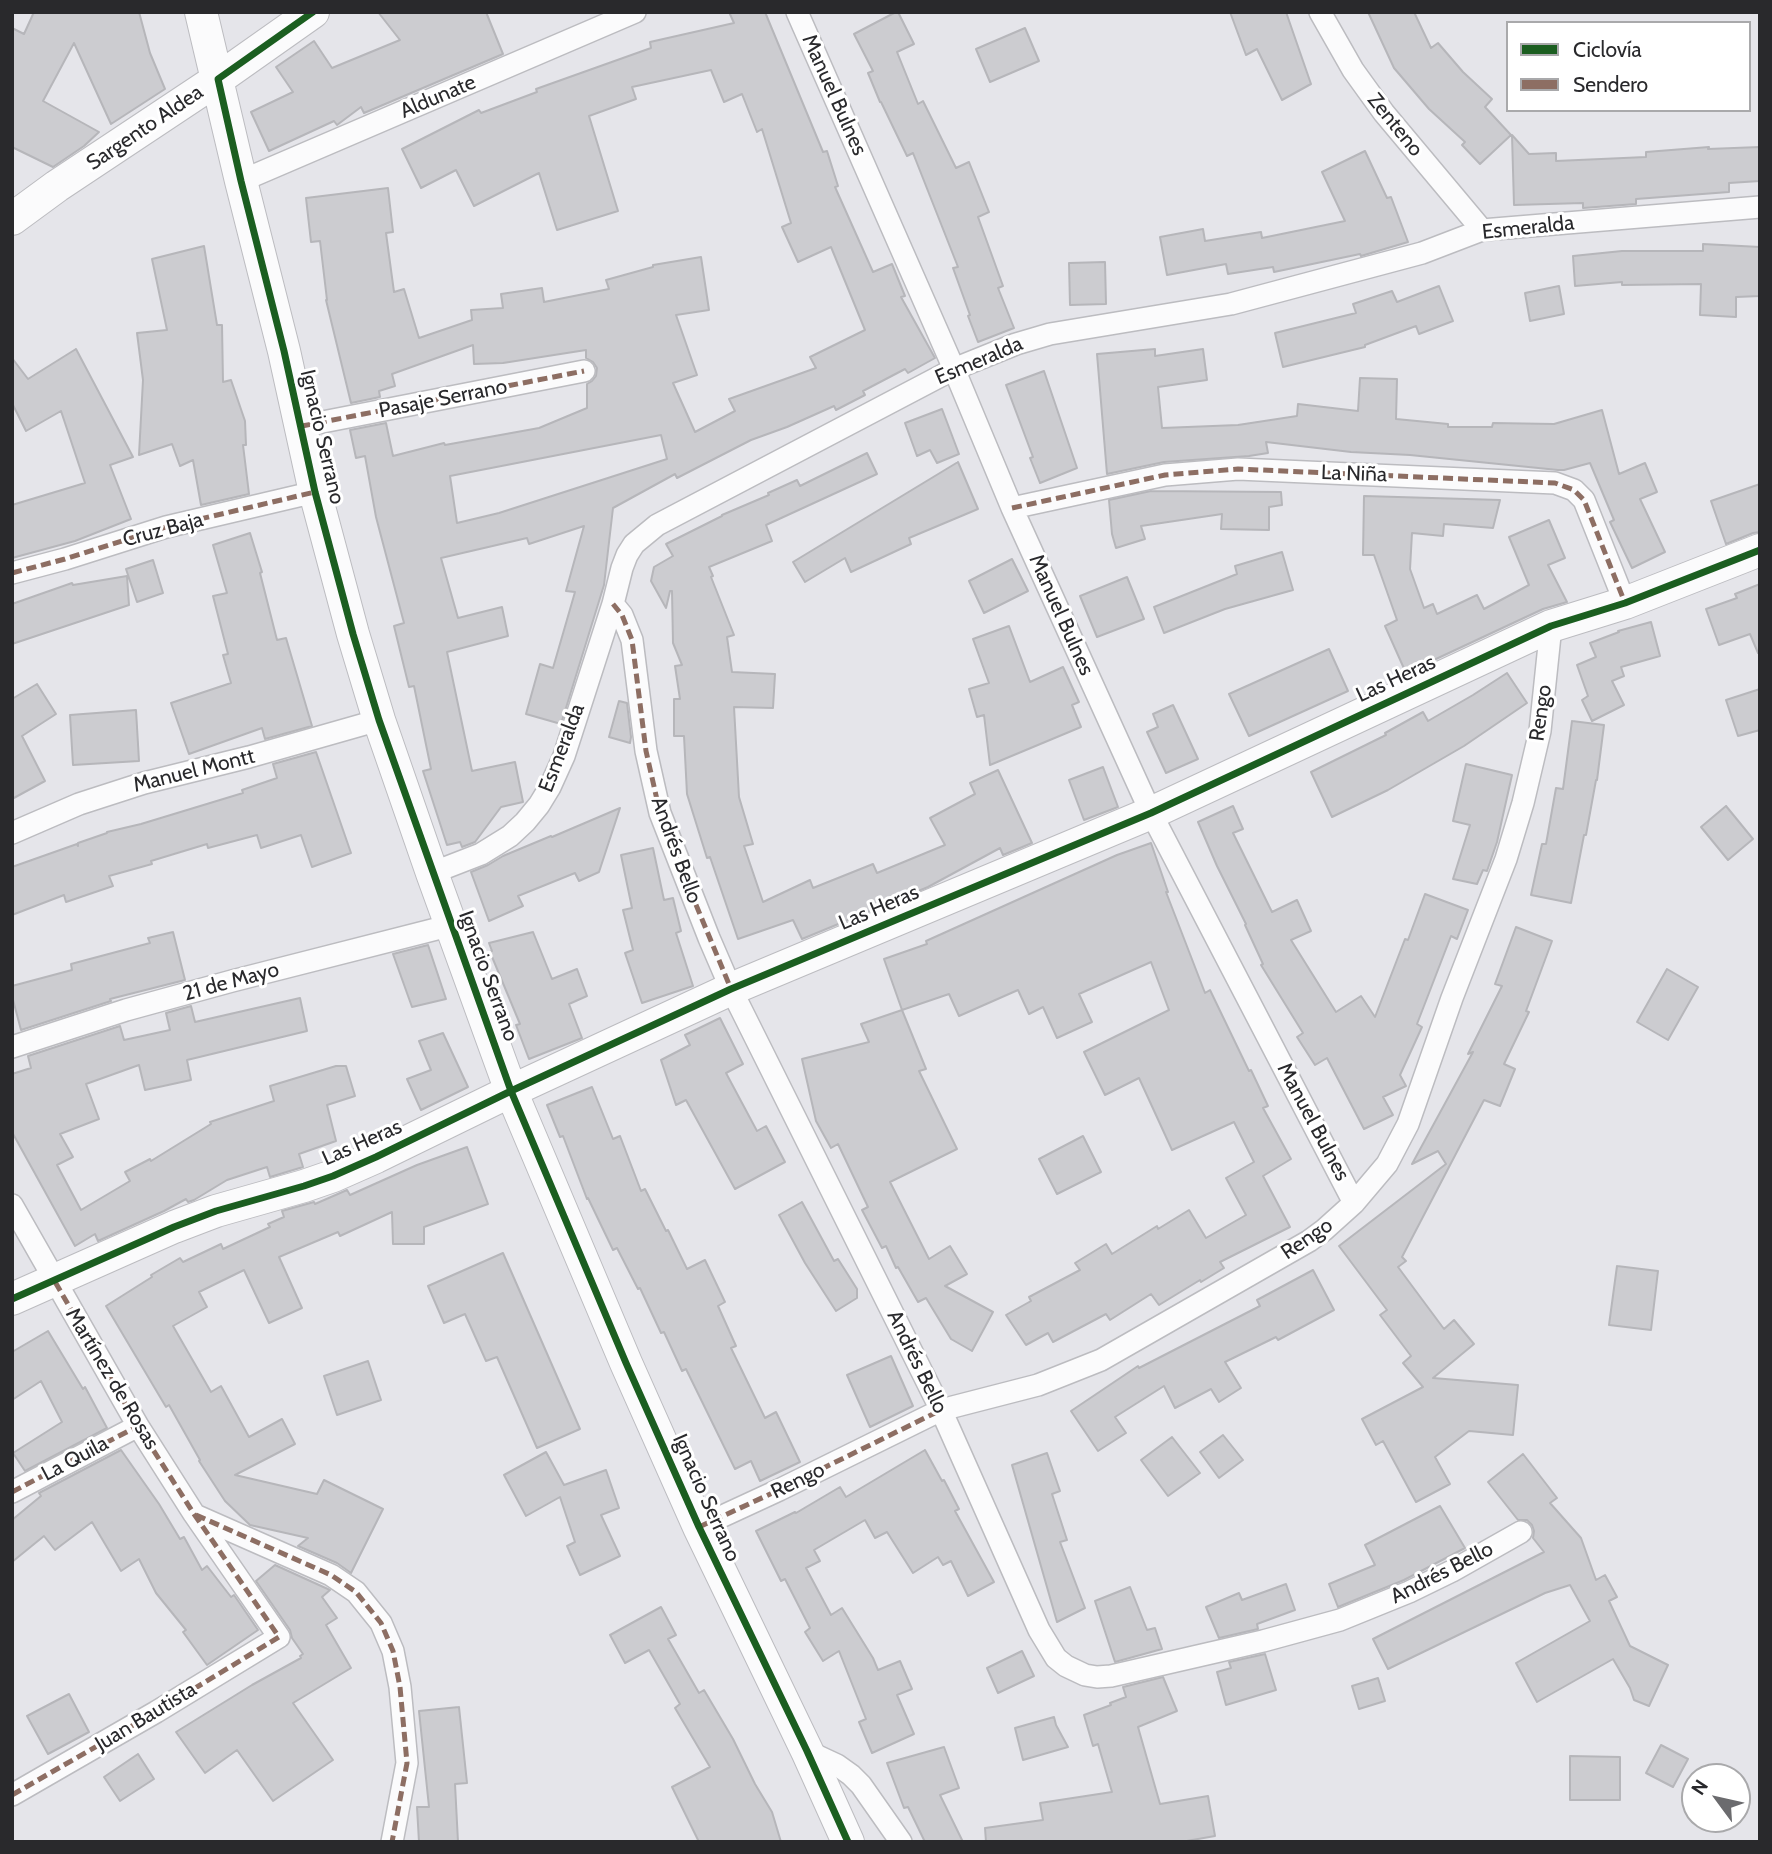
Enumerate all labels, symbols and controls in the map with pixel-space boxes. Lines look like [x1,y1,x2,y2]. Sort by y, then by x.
legend [1506,21,1751,112]
street label: Manuel Bulnes [796,31,872,159]
text: Ciclovía [1573,37,1642,62]
street label: Aldunate [396,70,480,124]
text: Sendero [1573,72,1648,97]
street label: Sargento Aldea [82,80,208,176]
street label: Zenteno [1362,88,1428,162]
street label: Esmeralda [1481,211,1575,245]
street label: Esmeralda [931,331,1027,391]
street label: Ignacio Serrano [294,367,350,507]
street label: Pasaje Serrano [377,374,509,424]
street label: La Niña [1320,460,1388,488]
street label: Cruz Baja [120,507,206,553]
street label: Manuel Bulnes [1023,551,1099,679]
street label: Las Heras [1352,650,1440,708]
street label: Rengo [1525,683,1557,743]
street label: Esmeralda [534,700,590,796]
street label: Manuel Montt [131,744,257,798]
street label: Andrés Bello [645,793,707,907]
street label: Las Heras [835,880,923,936]
street label: Ignacio Serrano [453,907,523,1045]
street label: 21 de Mayo [180,957,282,1007]
street label: Manuel Bulnes [1271,1059,1355,1185]
street label: Las Heras [318,1114,406,1172]
street label: Rengo [1276,1213,1338,1265]
street label: Martínez de Rosas [60,1304,164,1454]
street label: Andrés Bello [881,1306,953,1418]
street label: Ignacio Serrano [667,1430,745,1566]
street label: La Quila [37,1431,113,1487]
street label: Rengo [767,1457,829,1505]
street label: Andrés Bello [1387,1536,1497,1610]
street label: Juan Bautista [91,1677,201,1757]
north arrow [1681,1763,1751,1833]
text: N [1686,1775,1713,1799]

